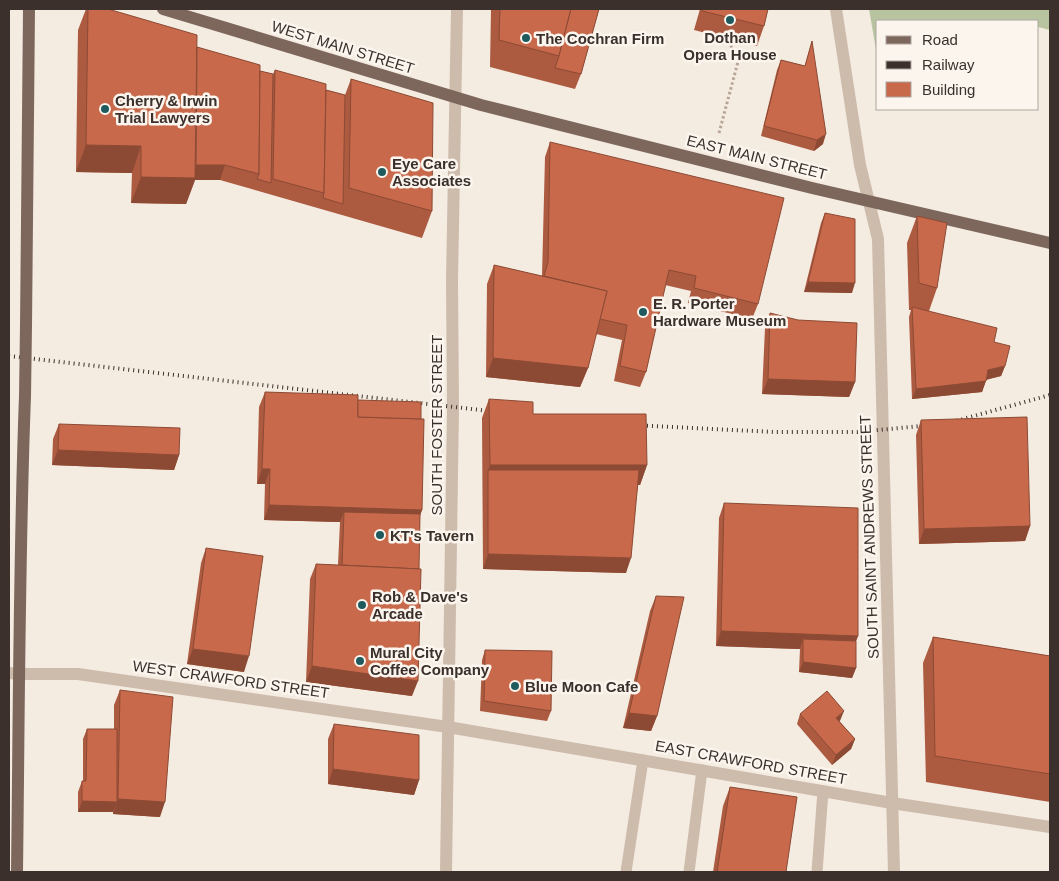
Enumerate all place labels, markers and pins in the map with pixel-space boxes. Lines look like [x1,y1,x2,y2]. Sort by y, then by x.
marker: Dothan Opera House [724,14,736,26]
place label: Dothan Opera House [683,29,777,63]
place label: The Cochran Firm [536,30,664,47]
marker: The Cochran Firm [520,32,532,44]
place label: Cherry & Irwin Trial Lawyers [115,92,218,126]
marker: Cherry & Irwin Trial Lawyers [99,103,111,115]
place label: Eye Care Associates [392,155,471,189]
marker: Eye Care Associates [376,166,388,178]
place label: E. R. Porter Hardware Museum [653,295,786,329]
marker: E. R. Porter Hardware Museum [637,306,649,318]
place label: KT's Tavern [390,527,474,544]
marker: KT's Tavern [374,529,386,541]
place label: Rob & Dave's Arcade [372,588,468,622]
marker: Rob & Dave's Arcade [356,599,368,611]
place label: Mural City Coffee Company [370,644,490,678]
marker: Mural City Coffee Company [354,655,366,667]
place label: Blue Moon Cafe [525,678,638,695]
marker: Blue Moon Cafe [509,680,521,692]

